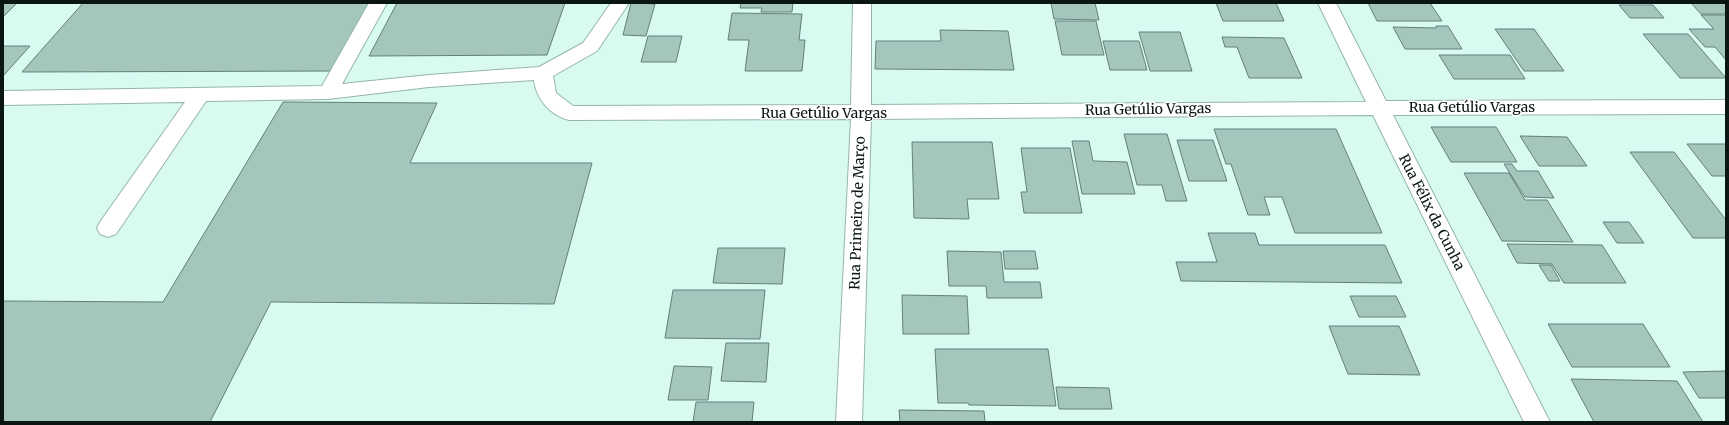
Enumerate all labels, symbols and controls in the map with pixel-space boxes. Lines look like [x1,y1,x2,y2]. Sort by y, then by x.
street label: Rua Getúlio Vargas [1409,98,1535,116]
street label: Rua Getúlio Vargas [1085,99,1211,119]
street label: Rua Getúlio Vargas [761,104,887,122]
street label: Rua Primeiro de Março [845,136,869,290]
street label: Rua Félix da Cunha [1395,151,1469,274]

